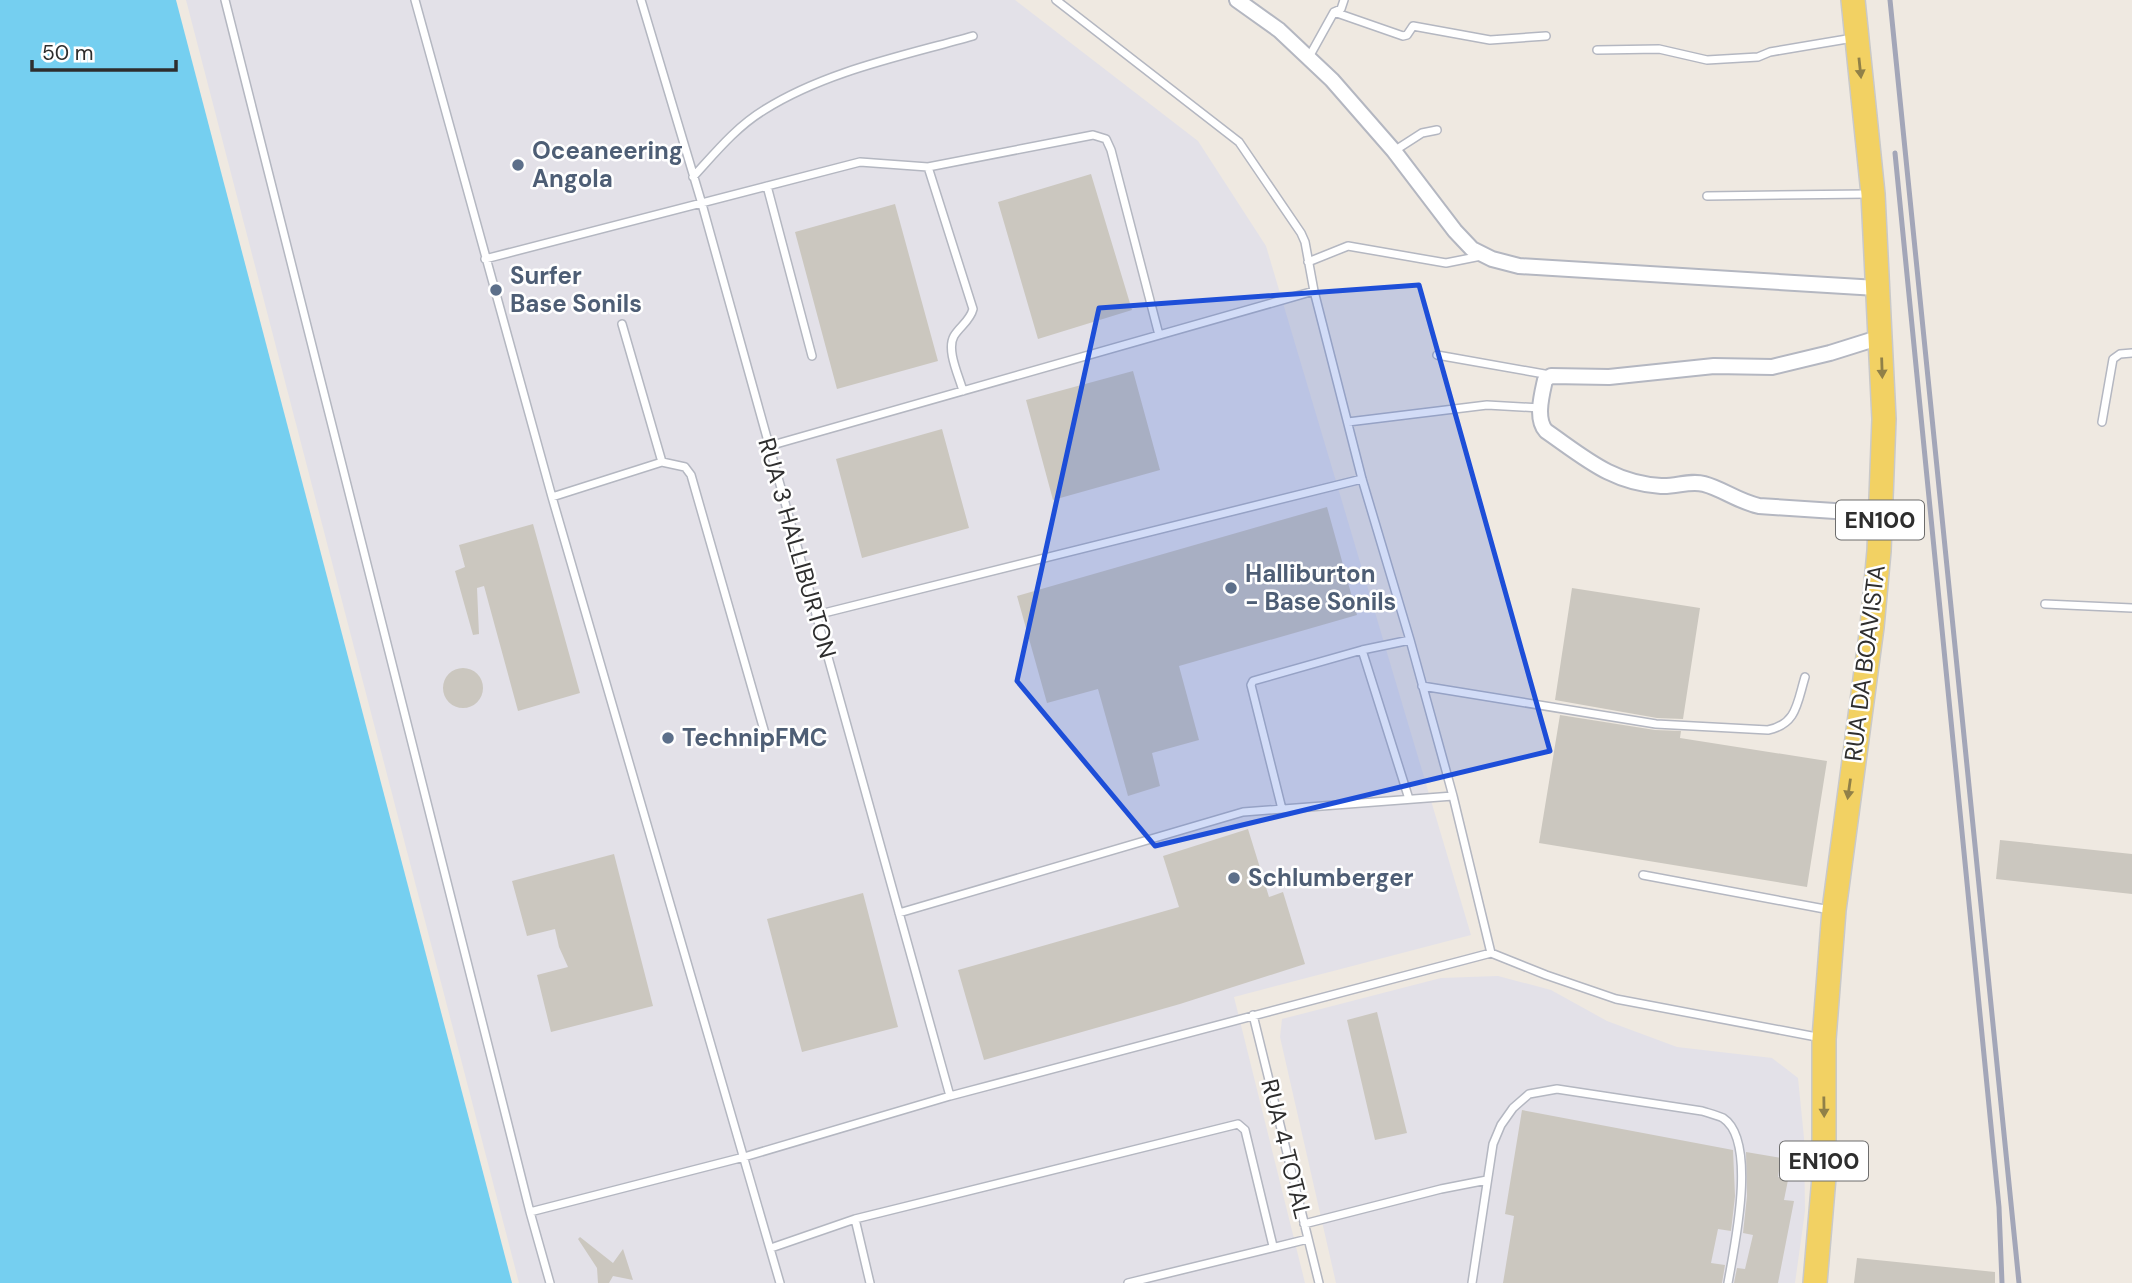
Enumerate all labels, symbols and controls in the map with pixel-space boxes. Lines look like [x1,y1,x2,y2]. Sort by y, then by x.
scale bar [32,28,175,72]
text: 50 m [42,39,93,67]
one-way arrow [1854,57,1865,79]
place label: Oceaneering Angola [532,135,683,194]
marker: Oceaneering Angola [510,157,526,173]
place label: Surfer Base Sonils [510,260,642,319]
marker: Surfer Base Sonils [488,282,504,298]
one-way arrow [1877,357,1888,379]
street label: RUA 3 HALLIBURTON [751,434,844,662]
road number: EN100 [1836,500,1924,540]
place label: Halliburton - Base Sonils [1245,558,1396,617]
street label: RUA DA BOAVISTA [1837,563,1892,763]
marker: Halliburton - Base Sonils [1223,580,1239,596]
place label: TechnipFMC [682,722,827,753]
marker: TechnipFMC [660,730,676,746]
one-way arrow [1844,779,1855,801]
place label: Schlumberger [1248,862,1414,893]
marker: Schlumberger [1226,870,1242,886]
street label: RUA 4 TOTAL [1254,1076,1319,1222]
one-way arrow [1818,1096,1830,1118]
road number: EN100 [1780,1142,1868,1180]

